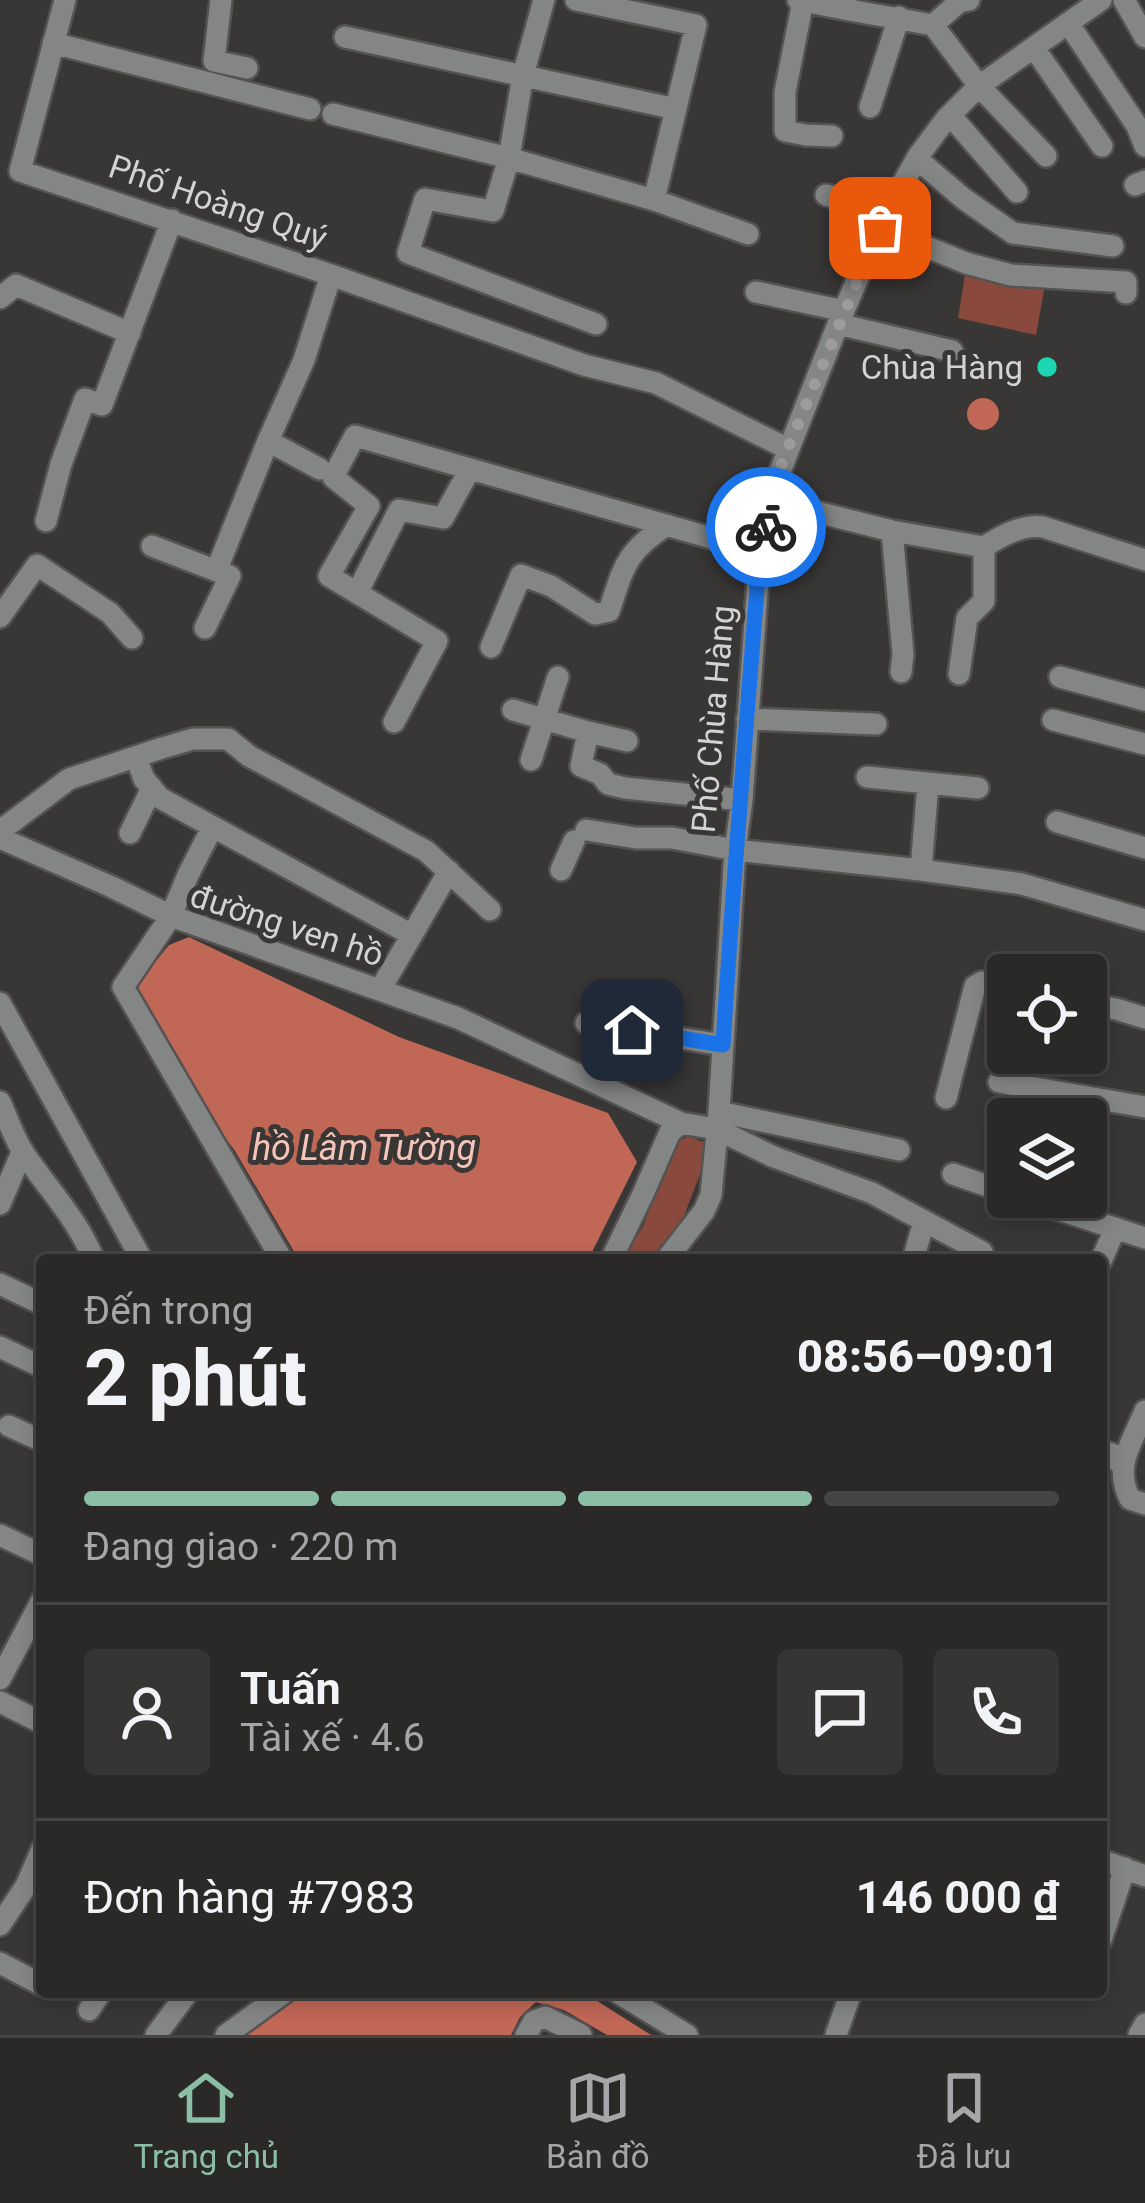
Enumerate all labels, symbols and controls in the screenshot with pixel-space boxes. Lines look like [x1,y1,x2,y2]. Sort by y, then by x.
street label: Phố Hoàng Quý [104,146,332,258]
pin [829,177,931,279]
icon: bag [847,195,913,261]
place label: Chùa Hàng [861,348,1023,387]
marker: Chùa Hàng [1034,354,1060,380]
courier [706,467,826,587]
icon: bike [733,494,799,560]
street label: Phố Chùa Hàng [684,604,742,834]
street label: đường ven hồ [186,875,388,975]
map controls [987,954,1107,1218]
button: locate [987,954,1107,1074]
pin [581,979,683,1081]
icon: home [599,997,665,1063]
button: layers [987,1098,1107,1218]
water label: hồ Lâm Tường [252,1127,476,1169]
text: Đến trong [84,1288,253,1334]
text: 08:56–09:01 [797,1330,1059,1383]
text: 2 phút [84,1333,307,1424]
text: Đang giao · 220 m [84,1524,399,1570]
button: person [84,1649,210,1775]
button: chat [777,1649,903,1775]
button: phone [933,1649,1059,1775]
text: Tuấn [240,1662,341,1715]
text: Tài xế · 4.6 [240,1715,425,1761]
text: Đơn hàng #7983 [84,1871,415,1924]
text: 146 000 ₫ [856,1871,1059,1924]
tab: Trang chủ [134,2065,279,2176]
tab: Bản đồ [546,2065,650,2176]
tab: Đã lưu [917,2065,1011,2176]

